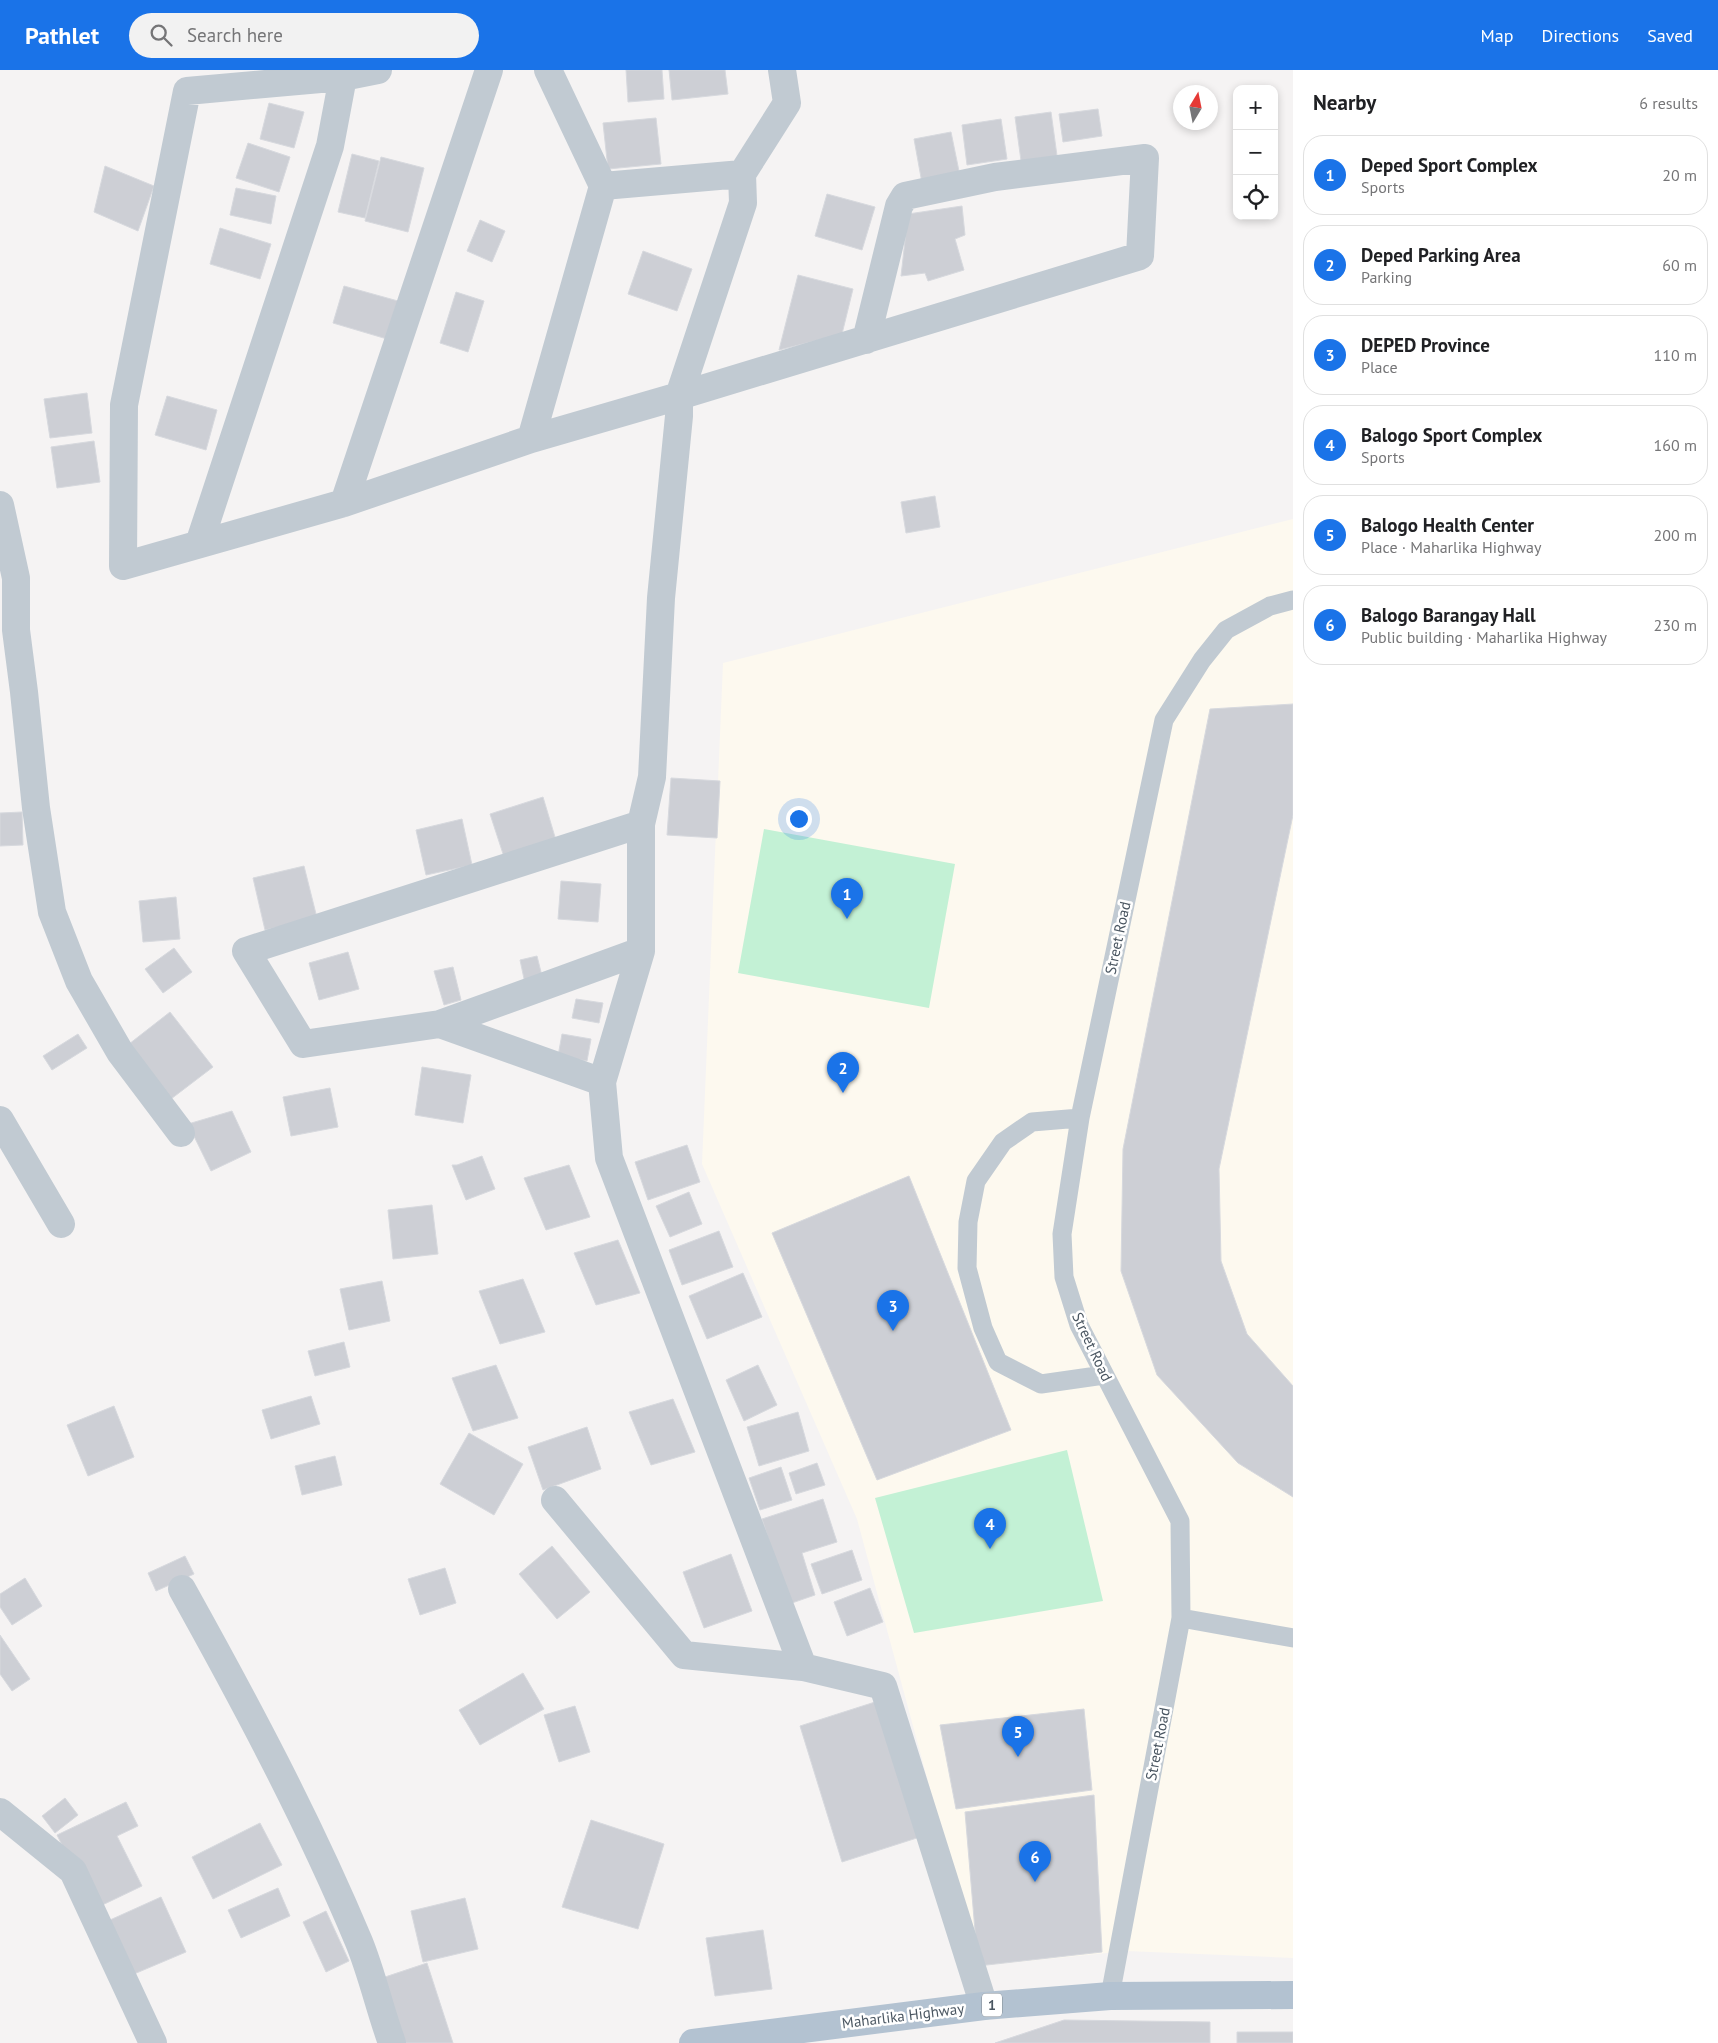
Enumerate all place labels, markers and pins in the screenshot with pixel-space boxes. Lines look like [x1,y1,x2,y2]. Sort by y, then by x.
pin: 1 [831,878,863,919]
pin: 2 [827,1052,859,1093]
pin: 3 [877,1290,909,1331]
pin: 4 [974,1508,1006,1549]
pin: 5 [1002,1716,1034,1757]
pin: 6 [1019,1841,1051,1882]

